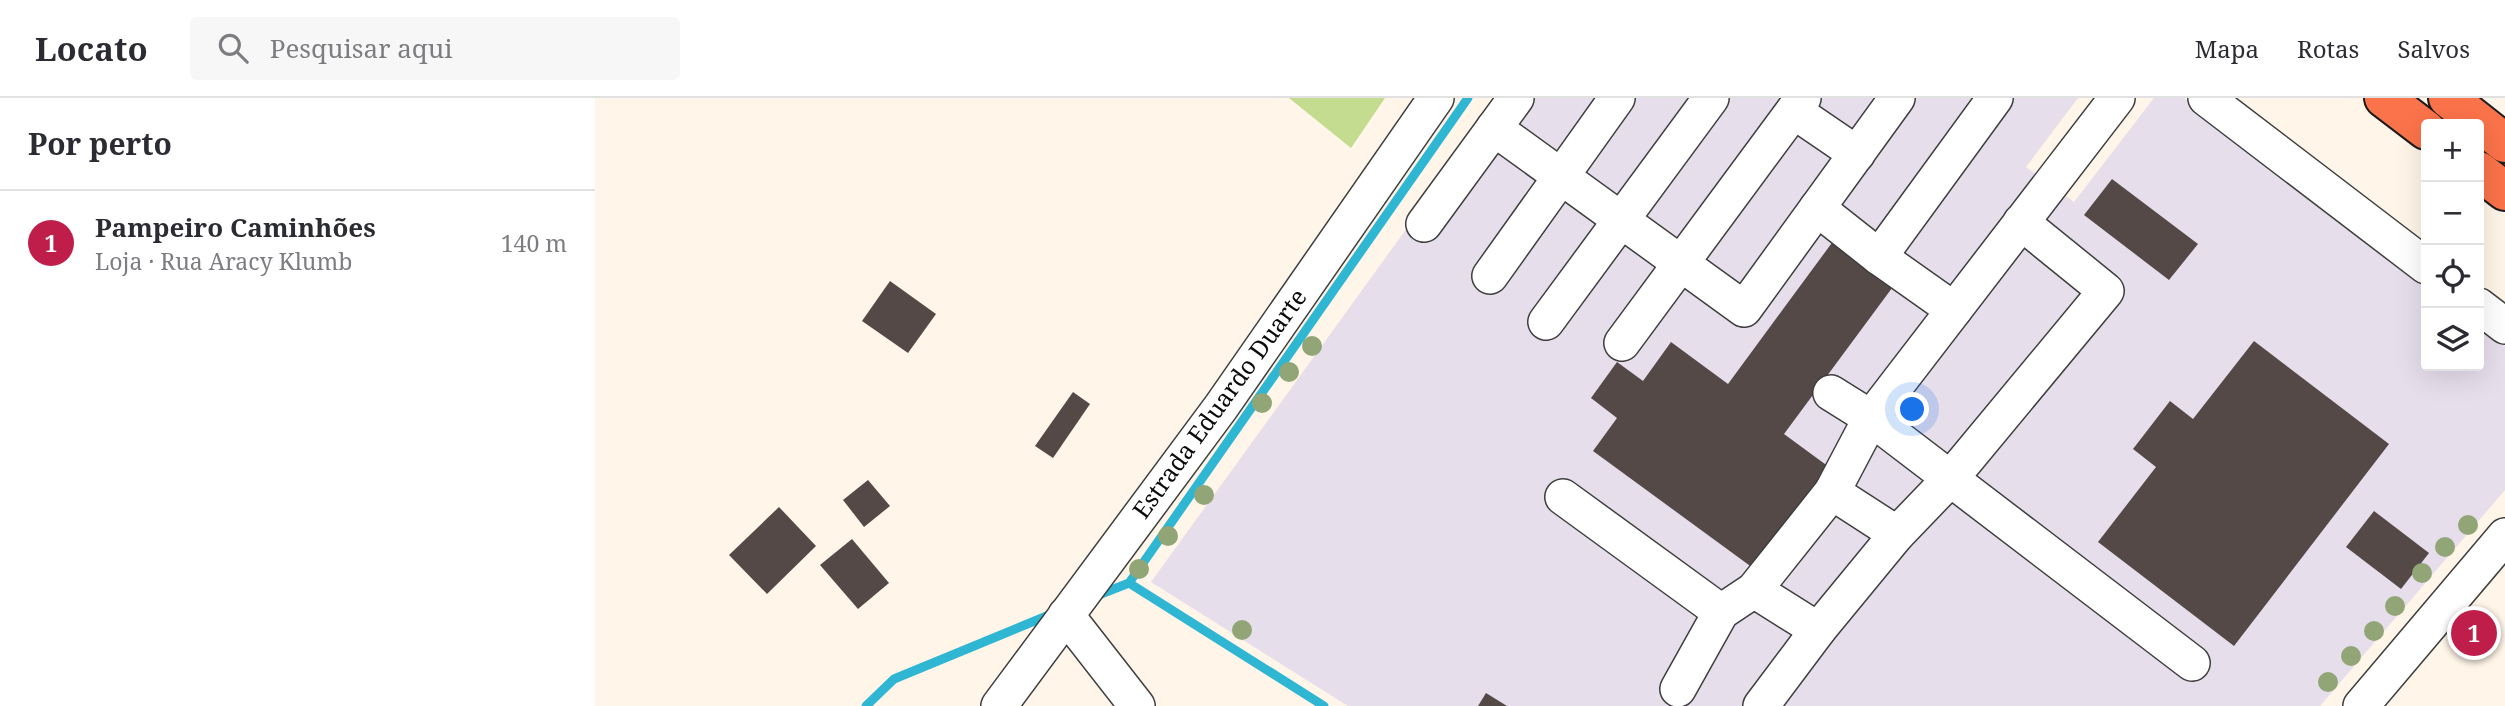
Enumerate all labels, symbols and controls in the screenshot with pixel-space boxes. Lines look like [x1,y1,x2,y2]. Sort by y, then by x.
search box [190,17,680,80]
text: Locato [35,26,148,71]
icon: search [214,29,252,67]
text: Pesquisar aqui [270,30,453,66]
text: Mapa [2195,32,2259,65]
text: Rotas [2297,32,2359,65]
text: Salvos [2397,32,2470,65]
map controls [2421,119,2484,371]
button: + [2421,119,2484,182]
text: Por perto [28,123,172,164]
button: − [2421,182,2484,245]
text: Pampeiro Caminhões [95,209,376,245]
text: 1 [45,227,58,259]
text: 140 m [501,227,567,259]
text: Loja · Rua Aracy Klumb [95,245,352,277]
button: locate [2421,245,2484,308]
street label: Estrada Eduardo Duarte [1124,282,1313,525]
button: layers [2421,308,2484,371]
your location [1895,392,1929,426]
pin: 1 [2451,607,2497,659]

